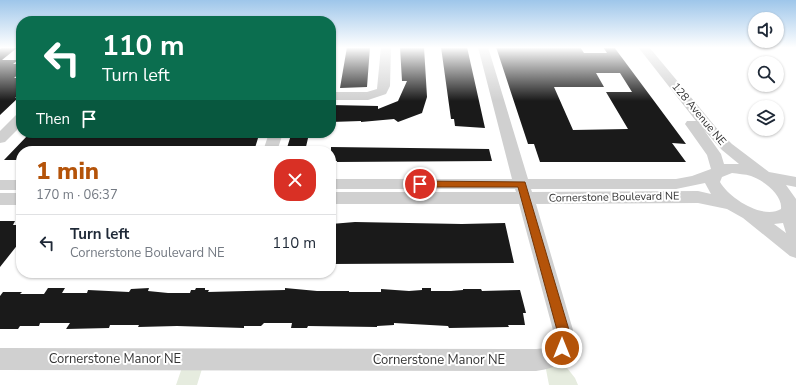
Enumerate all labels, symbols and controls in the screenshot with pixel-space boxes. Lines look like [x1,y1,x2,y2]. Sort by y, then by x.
map controls [748,12,784,136]
button: sound [748,12,784,48]
text: 110 m [102,27,185,65]
icon: left [36,32,88,84]
button: search [748,56,784,92]
text: Turn left [102,63,170,87]
street label: 128 Avenue NE [668,80,730,148]
button: layers [748,100,784,136]
icon: arrive [78,108,100,130]
text: Then [36,109,70,129]
text: 1 min [36,155,99,187]
button: close [274,159,316,201]
pin [403,167,437,201]
icon: arrive [409,173,431,195]
text: 170 m · 06:37 [36,186,118,204]
street label: Cornerstone Boulevard NE [548,188,680,206]
text: Turn left [70,224,129,244]
icon: left [36,232,58,254]
text: 110 m [272,233,316,253]
text: Cornerstone Boulevard NE [70,244,225,262]
position arrow [541,327,583,369]
street label: Cornerstone Manor NE [49,350,181,368]
street label: Cornerstone Manor NE [373,351,505,369]

